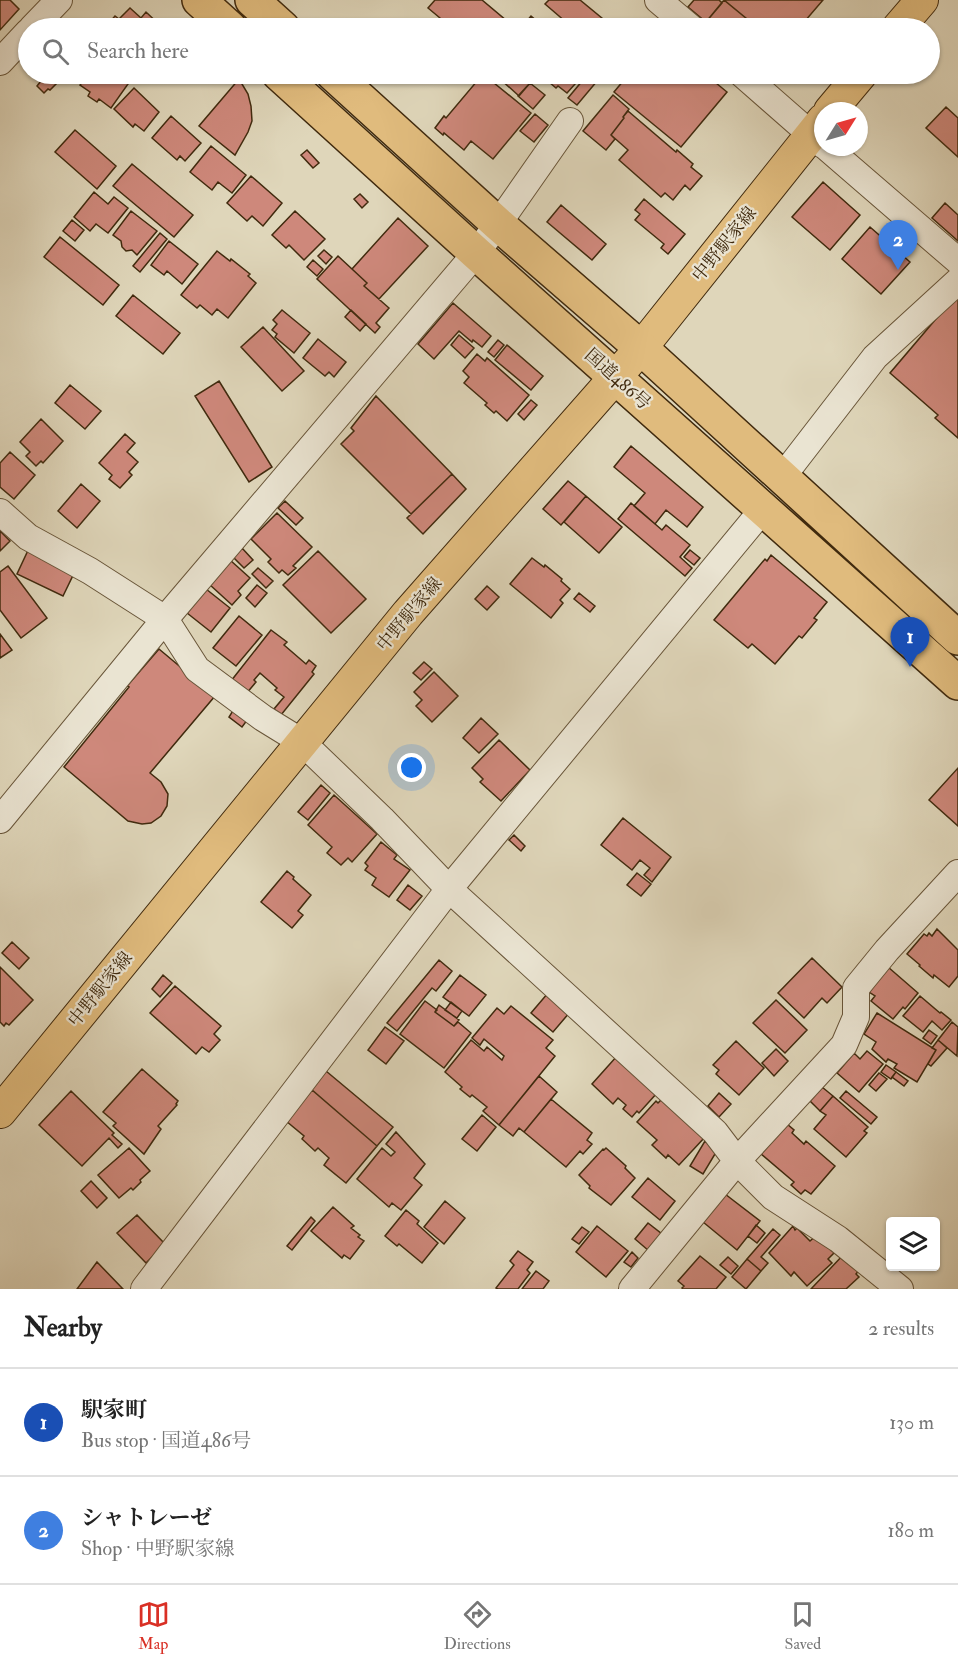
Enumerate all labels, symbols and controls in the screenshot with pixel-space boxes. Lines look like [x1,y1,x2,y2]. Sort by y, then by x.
search box [18,18,940,84]
icon: search [39,35,72,68]
text: Search here [87,37,189,65]
north arrow [814,102,868,156]
street label: 中野駅家線 [687,202,762,287]
pin: 2 [878,220,918,270]
street label: 国道486号 [580,344,656,415]
street label: 中野駅家線 [372,572,447,656]
pin: 1 [890,618,930,667]
your location [397,753,426,782]
street label: 中野駅家線 [63,947,138,1032]
map controls [886,1217,940,1271]
button: layers [886,1217,940,1271]
text: Nearby [24,1312,102,1344]
text: 2 results [868,1316,934,1341]
text: 駅家町 [81,1396,147,1424]
text: 1 [40,1410,47,1435]
text: 130 m [889,1410,934,1435]
text: Bus stop · 国道486号 [81,1428,251,1453]
text: シャトレーゼ [81,1504,212,1532]
text: 2 [38,1518,49,1543]
text: 180 m [887,1518,934,1543]
text: Shop · 中野駅家線 [81,1536,235,1561]
tab: Map [137,1598,170,1654]
tab: Directions [444,1598,511,1654]
tab: Saved [785,1598,821,1654]

